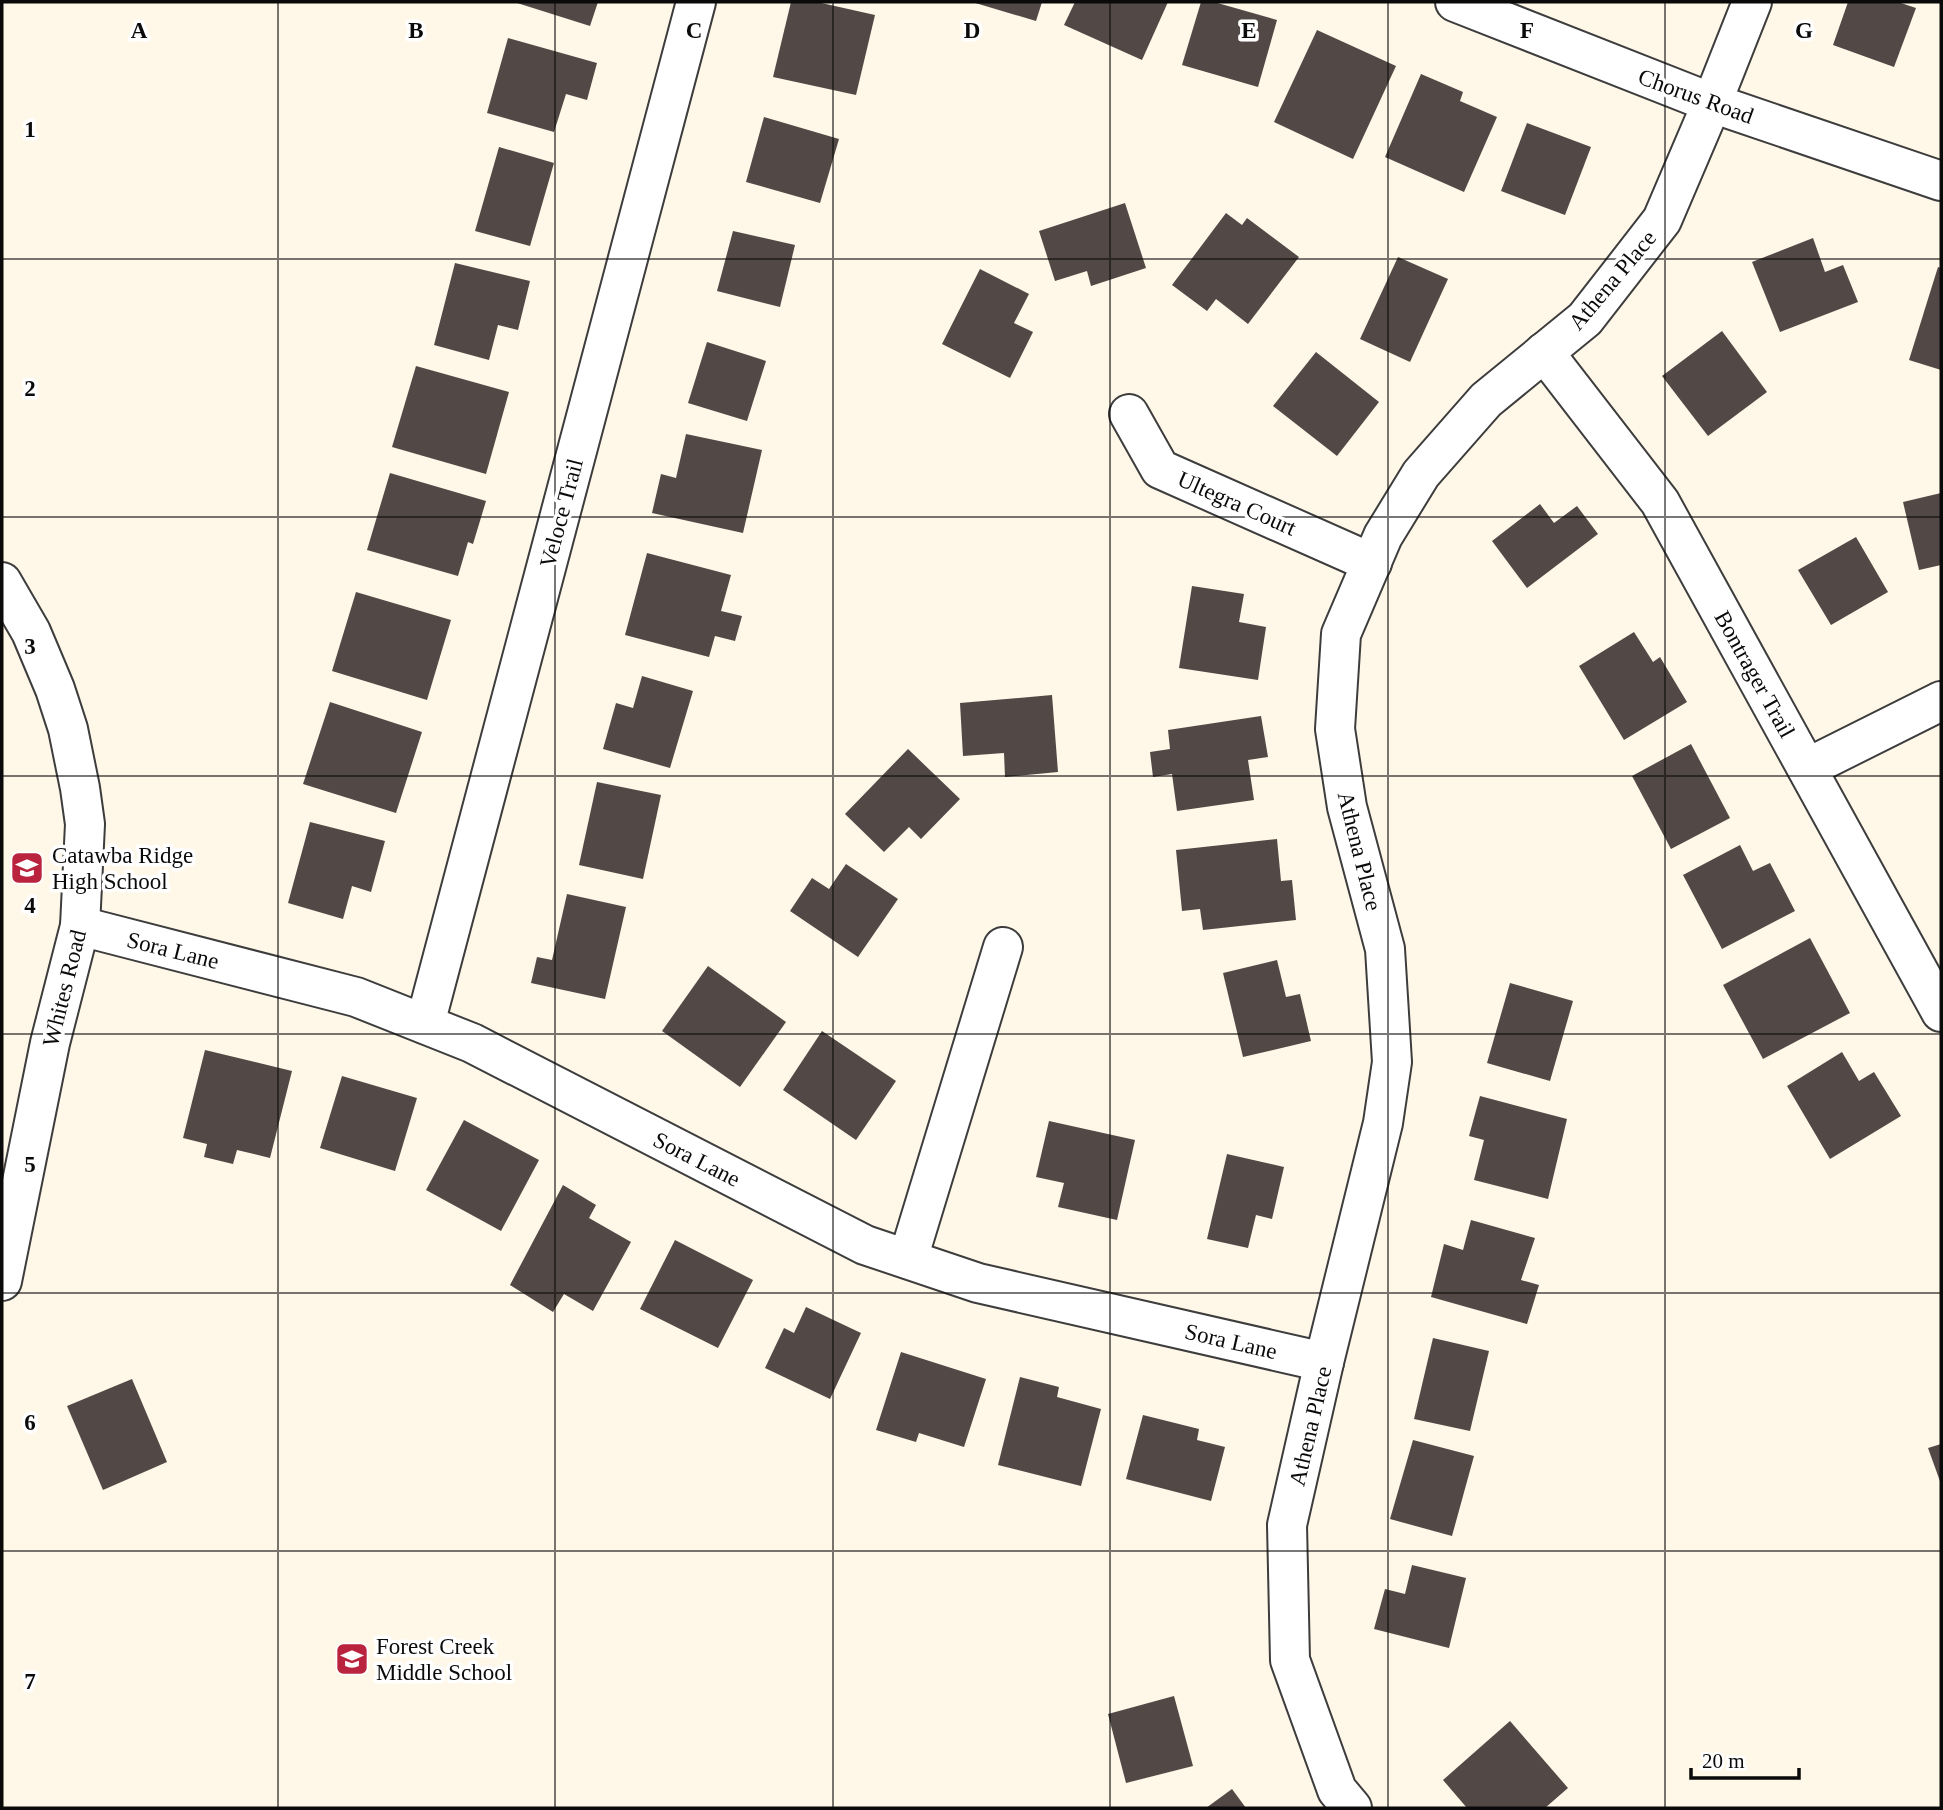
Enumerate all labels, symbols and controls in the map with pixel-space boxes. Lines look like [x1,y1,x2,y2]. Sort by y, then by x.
text: A [131,18,148,43]
text: B [408,18,424,43]
text: C [686,18,702,43]
text: D [964,18,980,43]
text: E [1241,18,1257,43]
text: F [1520,18,1534,43]
text: G [1795,18,1813,43]
street label: Chorus Road [1635,64,1757,129]
text: 1 [24,117,36,142]
street label: Athena Place [1564,226,1661,335]
text: 2 [24,376,36,401]
street label: Veloce Trail [535,456,588,570]
street label: Ultegra Court [1174,466,1300,541]
street label: Bontrager Trail [1709,606,1800,742]
text: 3 [24,634,36,659]
street label: Athena Place [1333,789,1386,913]
place label: Catawba Ridge High School [52,843,193,894]
school or university icon: Catawba Ridge High School [8,849,46,887]
text: 4 [24,893,36,918]
street label: Whites Road [38,927,91,1049]
street label: Sora Lane [124,927,221,974]
street label: Sora Lane [649,1127,744,1192]
text: 5 [24,1152,36,1177]
street label: Sora Lane [1182,1319,1279,1364]
street label: Athena Place [1285,1364,1336,1488]
text: 6 [24,1410,36,1435]
place label: Forest Creek Middle School [376,1634,512,1685]
school or university icon: Forest Creek Middle School [333,1640,371,1678]
text: 7 [24,1669,36,1694]
scale bar [1691,1736,1800,1780]
text: 20 m [1702,1749,1745,1773]

